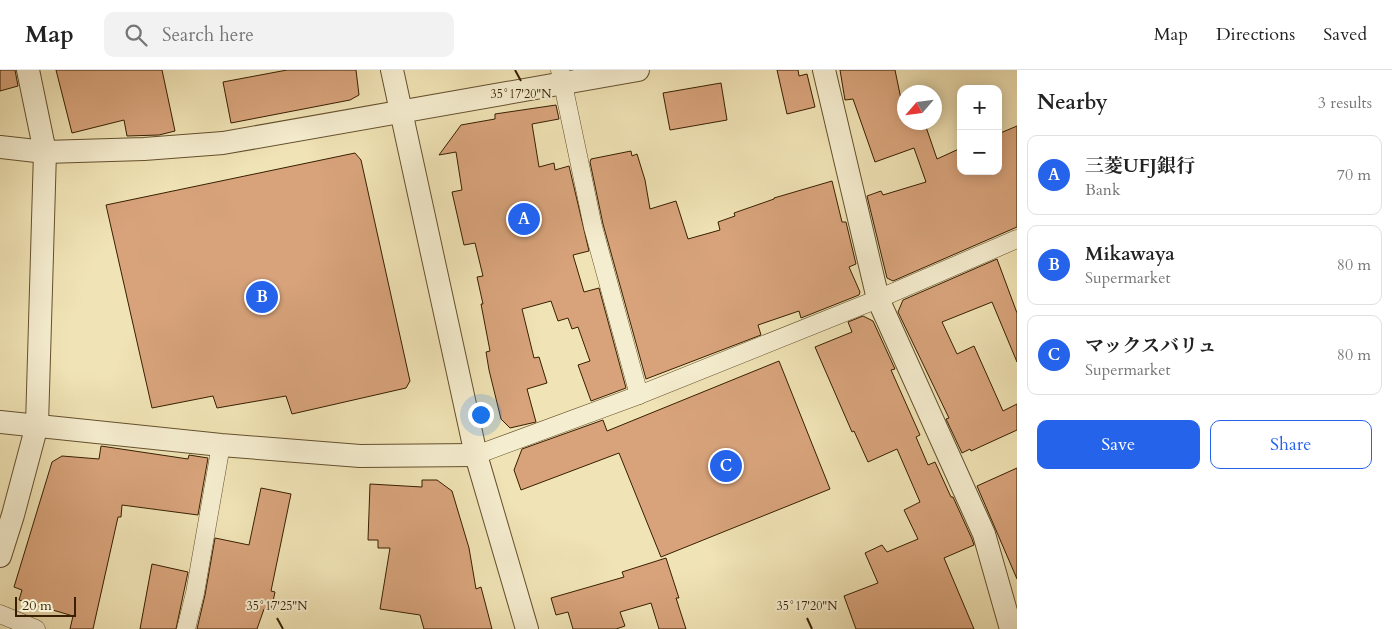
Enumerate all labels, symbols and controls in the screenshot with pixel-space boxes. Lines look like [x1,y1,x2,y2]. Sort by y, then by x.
search box [104,12,454,57]
text: Map [25,18,74,51]
icon: search [122,21,150,49]
text: Search here [162,22,254,48]
text: Map [1154,22,1188,47]
text: Directions [1216,22,1295,47]
text: Saved [1323,22,1367,47]
north arrow [897,85,942,130]
map controls [957,85,1002,175]
button: + [957,85,1002,130]
text: 35°17'20"N [491,86,552,102]
text: Nearby [1037,88,1108,117]
text: 3 results [1318,92,1372,114]
button: − [957,130,1002,175]
text: 三菱UFJ銀行 [1085,153,1195,179]
text: A [1048,164,1060,186]
text: 70 m [1337,164,1371,186]
text: Bank [1085,179,1120,201]
pin: A [508,200,540,238]
text: Mikawaya [1085,241,1175,267]
text: B [1048,254,1060,276]
text: 80 m [1337,254,1371,276]
text: Supermarket [1085,267,1171,289]
pin: B [246,278,278,316]
text: マックスバリュ [1085,333,1216,359]
text: C [1048,344,1060,366]
text: 80 m [1337,344,1371,366]
text: Supermarket [1085,359,1171,381]
your location [468,402,494,428]
button: Save [1037,420,1200,469]
button: Share [1210,420,1372,469]
pin: C [710,447,742,485]
scale bar [15,594,76,617]
text: 20 m [22,596,52,615]
text: 35°17'25"N [247,598,308,614]
text: 35°17'20"N [777,598,838,614]

